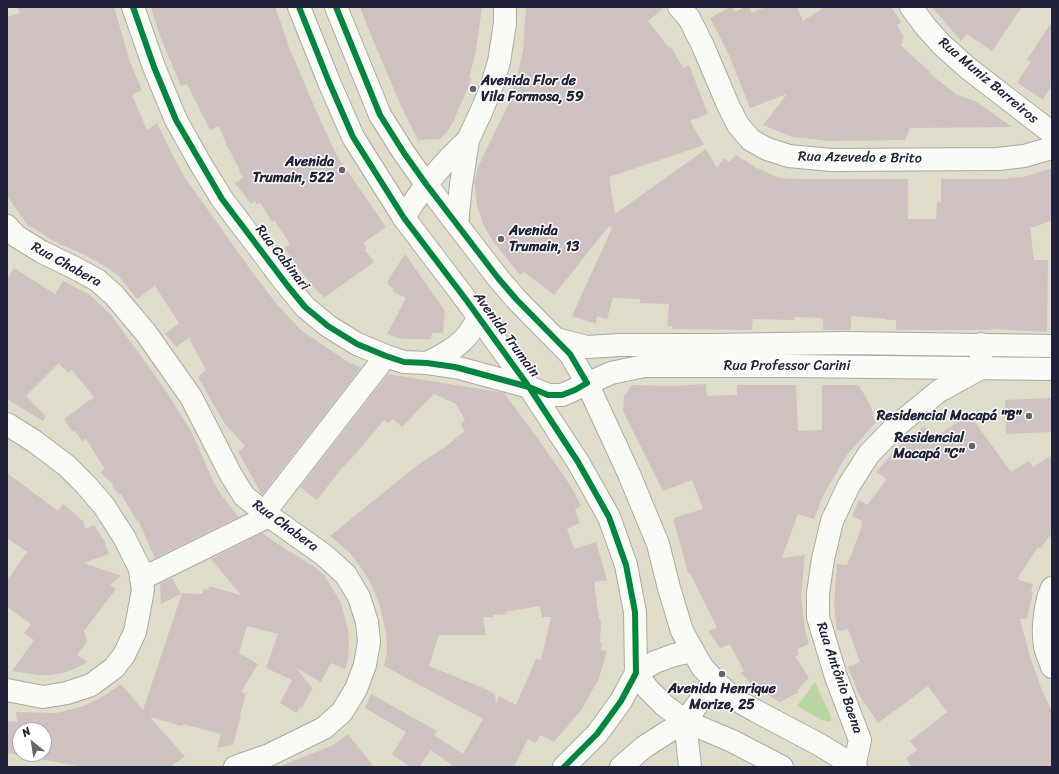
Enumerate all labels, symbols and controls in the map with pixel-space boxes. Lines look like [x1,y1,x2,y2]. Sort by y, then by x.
street label: Rua Muniz Barreiros [935,34,1041,128]
place label: Avenida Flor de Vila Formosa, 59 [481,73,584,106]
marker: Avenida Flor de Vila Formosa, 59 [468,84,478,94]
street label: Rua Azevedo e Brito [798,149,922,167]
place label: Avenida Trumain, 522 [253,154,334,186]
marker: Avenida Trumain, 522 [337,165,347,175]
street label: Rua Cabinari [251,222,313,294]
place label: Avenida Trumain, 13 [509,223,579,256]
marker: Avenida Trumain, 13 [496,234,506,244]
street label: Rua Chabera [28,239,104,291]
street label: Avenida Trumain [469,289,543,381]
street label: Rua Professor Carini [724,358,850,374]
place label: Residencial Macapá "B" [877,408,1021,424]
marker: Residencial Macapá "B" [1024,411,1034,421]
place label: Residencial Macapá "C" [893,430,964,462]
marker: Residencial Macapá "C" [967,441,977,451]
street label: Rua Chabera [249,497,321,555]
street label: Rua Antônio Baena [812,620,866,736]
marker: Avenida Henrique Morize, 25 [717,669,727,679]
place label: Avenida Henrique Morize, 25 [668,681,776,714]
north arrow [12,722,52,762]
text: N [18,722,34,742]

